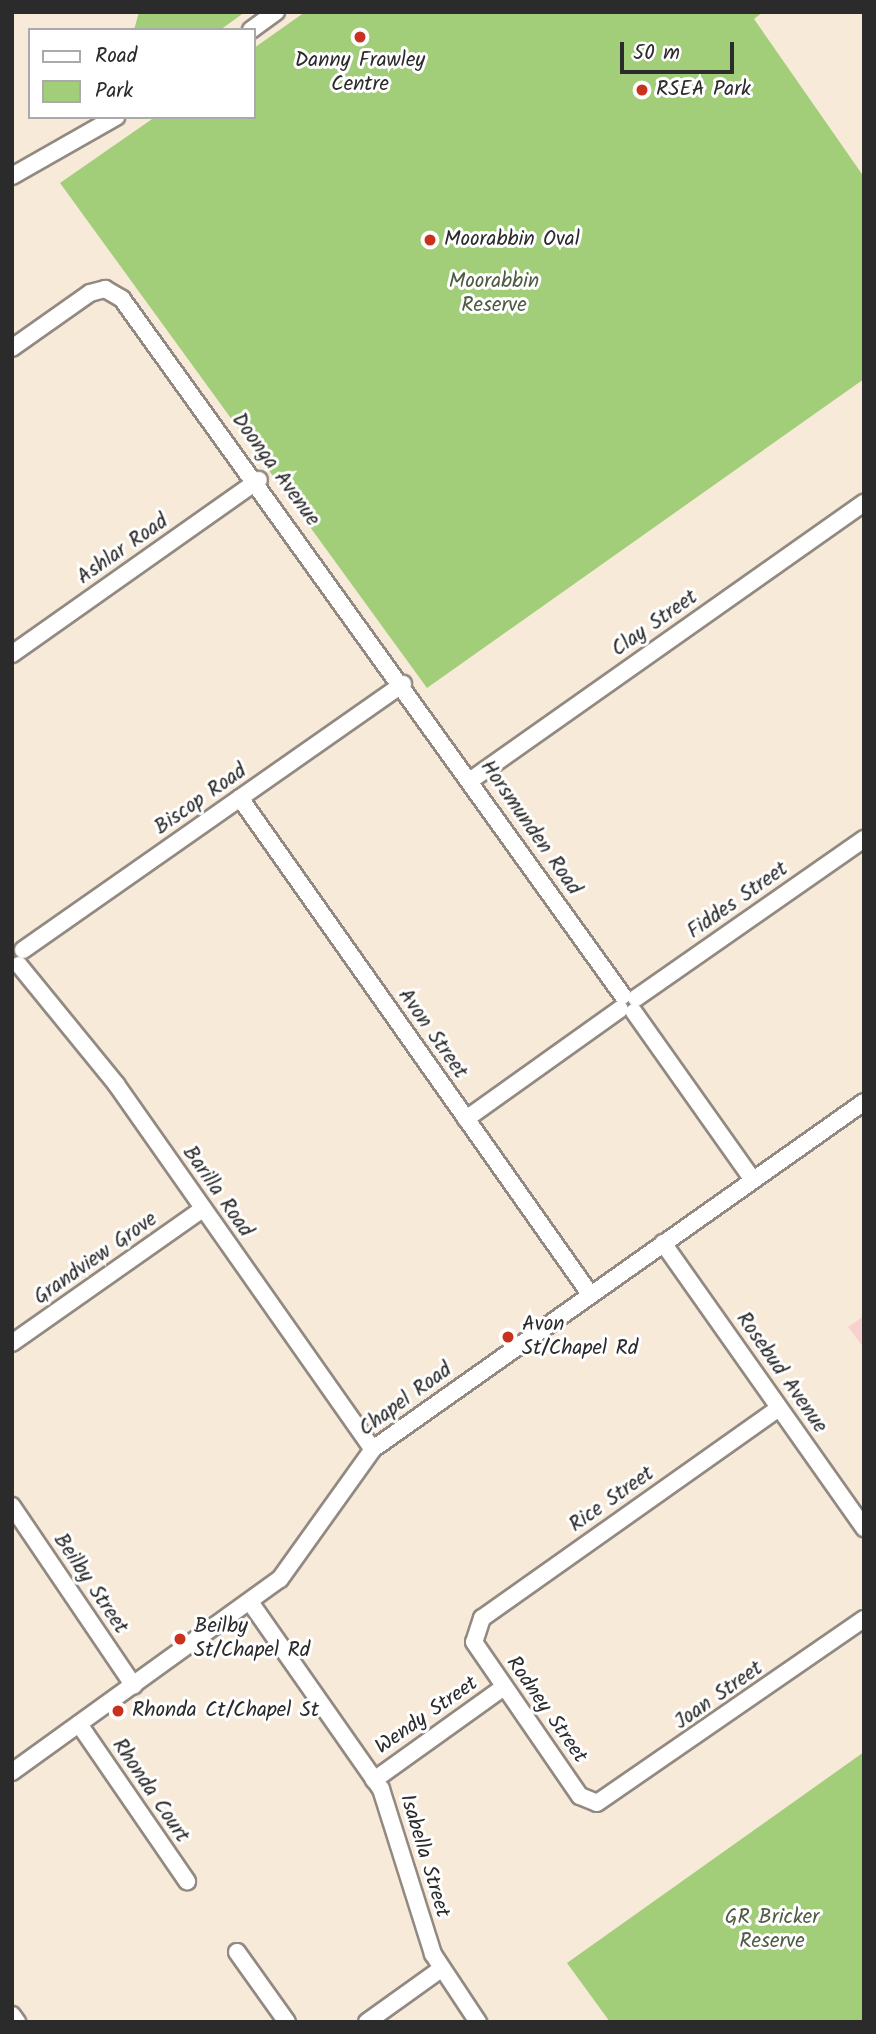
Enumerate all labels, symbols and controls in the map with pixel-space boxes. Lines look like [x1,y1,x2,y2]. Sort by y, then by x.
legend [28,28,256,119]
scale bar [624,28,738,72]
marker: Danny Frawley Centre [352,29,368,45]
text: 50 m [633,37,680,70]
text: Road [95,40,137,73]
place label: Danny Frawley Centre [295,48,425,98]
text: Park [95,75,133,108]
place label: RSEA Park [656,77,751,103]
marker: RSEA Park [634,82,650,98]
place label: Moorabbin Oval [444,227,580,253]
marker: Moorabbin Oval [422,232,438,248]
park label: Moorabbin Reserve [449,269,539,319]
street label: Doonga Avenue [225,408,325,532]
street label: Ashlar Road [73,509,173,591]
street label: Clay Street [607,585,703,663]
street label: Horsmunden Road [474,756,586,900]
street label: Biscop Road [150,759,252,841]
street label: Fiddes Street [683,857,793,945]
street label: Avon Street [392,984,472,1084]
street label: Barilla Road [176,1141,258,1243]
street label: Grandview Grove [29,1207,163,1311]
street label: Rosebud Avenue [730,1308,832,1438]
place label: Avon St/Chapel Rd [522,1312,638,1362]
marker: Avon St/Chapel Rd [500,1329,516,1345]
street label: Chapel Road [355,1358,457,1442]
street label: Rice Street [565,1462,659,1538]
street label: Beilby Street [47,1529,133,1639]
place label: Beilby St/Chapel Rd [194,1614,310,1664]
marker: Beilby St/Chapel Rd [172,1631,188,1647]
street label: Rodney Street [500,1652,592,1768]
street label: Joan Street [670,1656,768,1736]
street label: Wendy Street [371,1672,483,1760]
place label: Rhonda Ct/Chapel St [132,1698,319,1724]
marker: Rhonda Ct/Chapel St [110,1703,126,1719]
street label: Rhonda Court [106,1734,194,1848]
street label: Isabella Street [393,1791,455,1921]
park label: GR Bricker Reserve [725,1905,819,1955]

